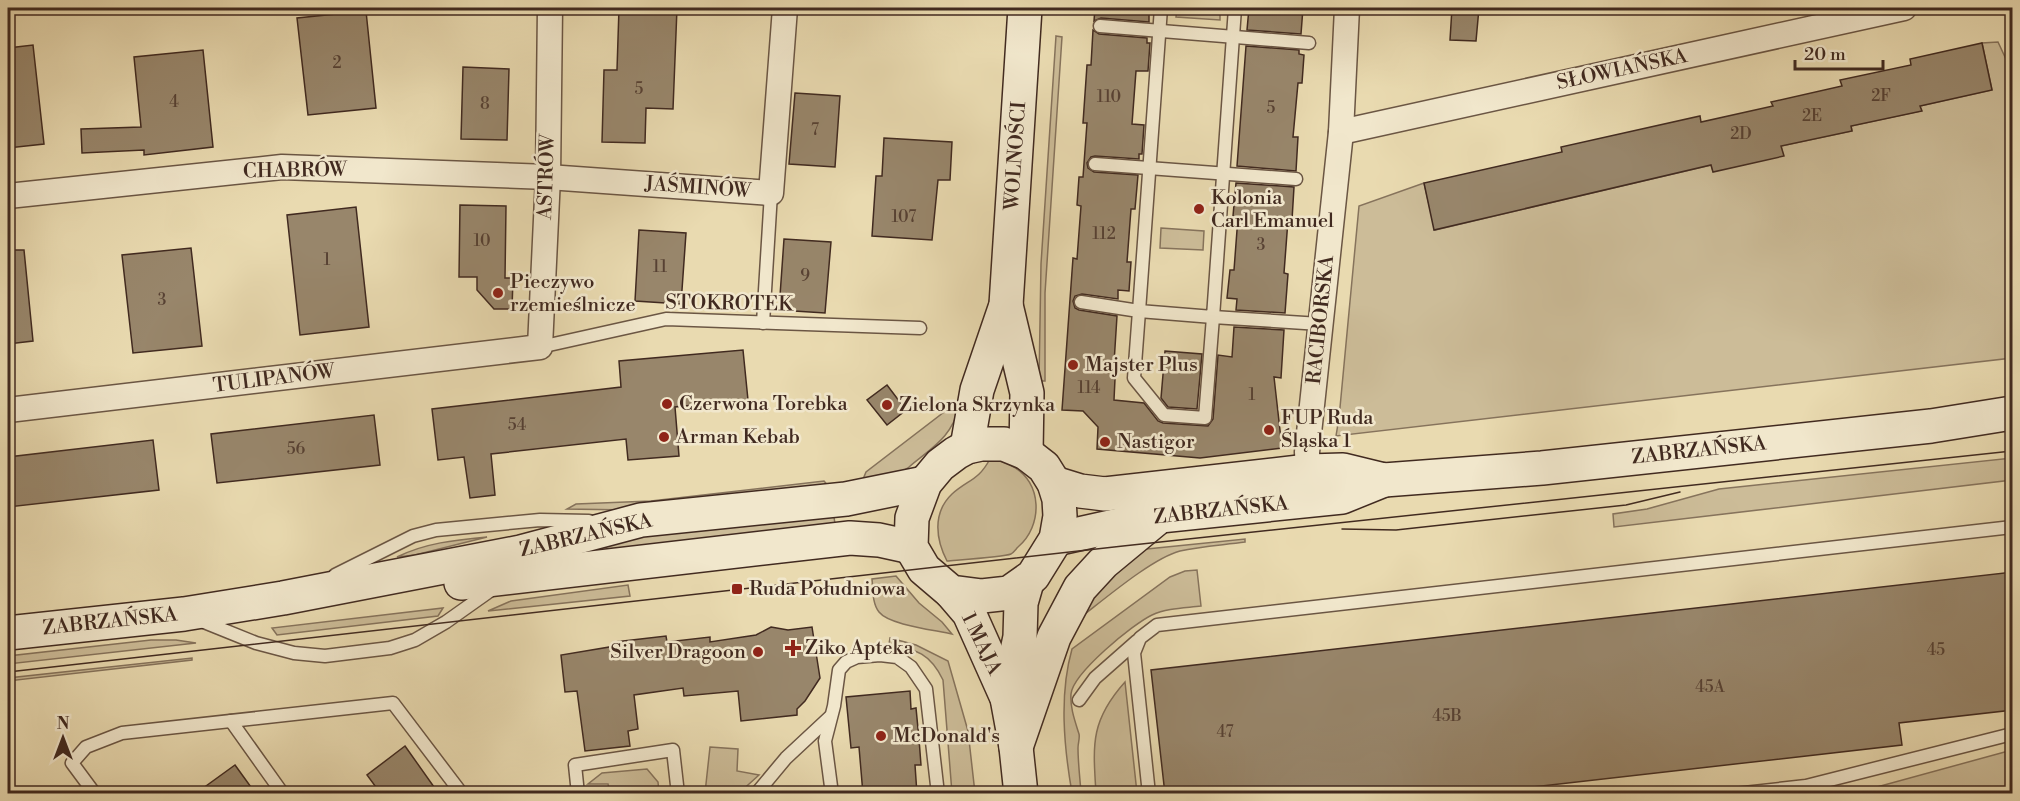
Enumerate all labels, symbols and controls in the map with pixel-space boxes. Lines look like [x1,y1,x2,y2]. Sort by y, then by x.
scale bar [1795,33,1884,71]
street label: SŁOWIAŃSKA [1554,43,1691,96]
text: 20 m [1804,43,1846,66]
house number: 2 [332,53,342,73]
house number: 5 [635,79,644,99]
house number: 2F [1871,86,1891,106]
house number: 110 [1097,87,1121,107]
house number: 4 [169,92,179,112]
house number: 8 [480,94,490,114]
house number: 5 [1267,98,1276,118]
street label: WOLNOŚCI [999,100,1032,212]
house number: 2E [1802,106,1822,126]
house number: 7 [811,120,819,140]
house number: 2D [1730,124,1752,144]
street label: ASTRÓW [532,133,561,221]
street label: CHABRÓW [243,157,348,184]
street label: JAŚMINÓW [643,171,753,204]
place label: Kolonia Carl Emanuel [1211,186,1334,234]
marker: Kolonia Carl Emanuel [1192,202,1206,216]
house number: 107 [892,207,916,227]
house number: 112 [1092,224,1116,244]
house number: 10 [474,231,491,251]
house number: 3 [1257,235,1266,255]
house number: 1 [324,250,331,270]
street label: RACIBORSKA [1302,253,1340,386]
house number: 11 [653,257,667,277]
house number: 9 [800,266,810,286]
place label: Pieczywo rzemieślnicze [510,270,636,318]
marker: Pieczywo rzemieślnicze [491,286,505,300]
house number: 3 [158,290,167,310]
street label: STOKROTEK [665,290,794,318]
place label: Majster Plus [1085,353,1198,378]
street label: TULIPANÓW [212,358,337,399]
marker: Majster Plus [1066,358,1080,372]
house number: 114 [1077,378,1101,398]
house number: 1 [1249,385,1256,405]
place label: Czerwona Torebka [679,392,848,417]
place label: Zielona Skrzynka [899,393,1056,418]
marker: Czerwona Torebka [660,397,674,411]
marker: Zielona Skrzynka [880,398,894,412]
place label: FUP Ruda Śląska 1 [1281,406,1374,454]
house number: 54 [508,415,527,435]
marker: FUP Ruda Śląska 1 [1262,423,1276,437]
place label: Arman Kebab [675,425,800,450]
marker: Arman Kebab [657,430,671,444]
place label: Nastigor [1117,430,1195,455]
street label: ZABRZAŃSKA [1630,430,1769,470]
marker: Nastigor [1098,435,1112,449]
house number: 56 [287,439,306,459]
street label: ZABRZAŃSKA [1152,490,1291,530]
street label: ZABRZAŃSKA [517,507,656,563]
place label: Ruda Południowa [749,577,906,602]
marker: Ruda Południowa [730,582,744,596]
street label: ZABRZAŃSKA [41,601,180,641]
street label: 1 MAJA [955,609,1007,680]
place label: Ziko Apteka [805,636,915,661]
place label: Silver Dragoon [610,640,746,665]
house number: 45 [1927,640,1945,660]
marker: Ziko Apteka [786,641,800,655]
marker: Silver Dragoon [751,645,765,659]
house number: 45A [1695,677,1726,697]
house number: 45B [1432,706,1462,726]
north arrow [33,708,93,768]
text: N [57,714,70,734]
house number: 47 [1217,722,1233,742]
place label: McDonald's [893,724,1000,749]
marker: McDonald's [874,729,888,743]

